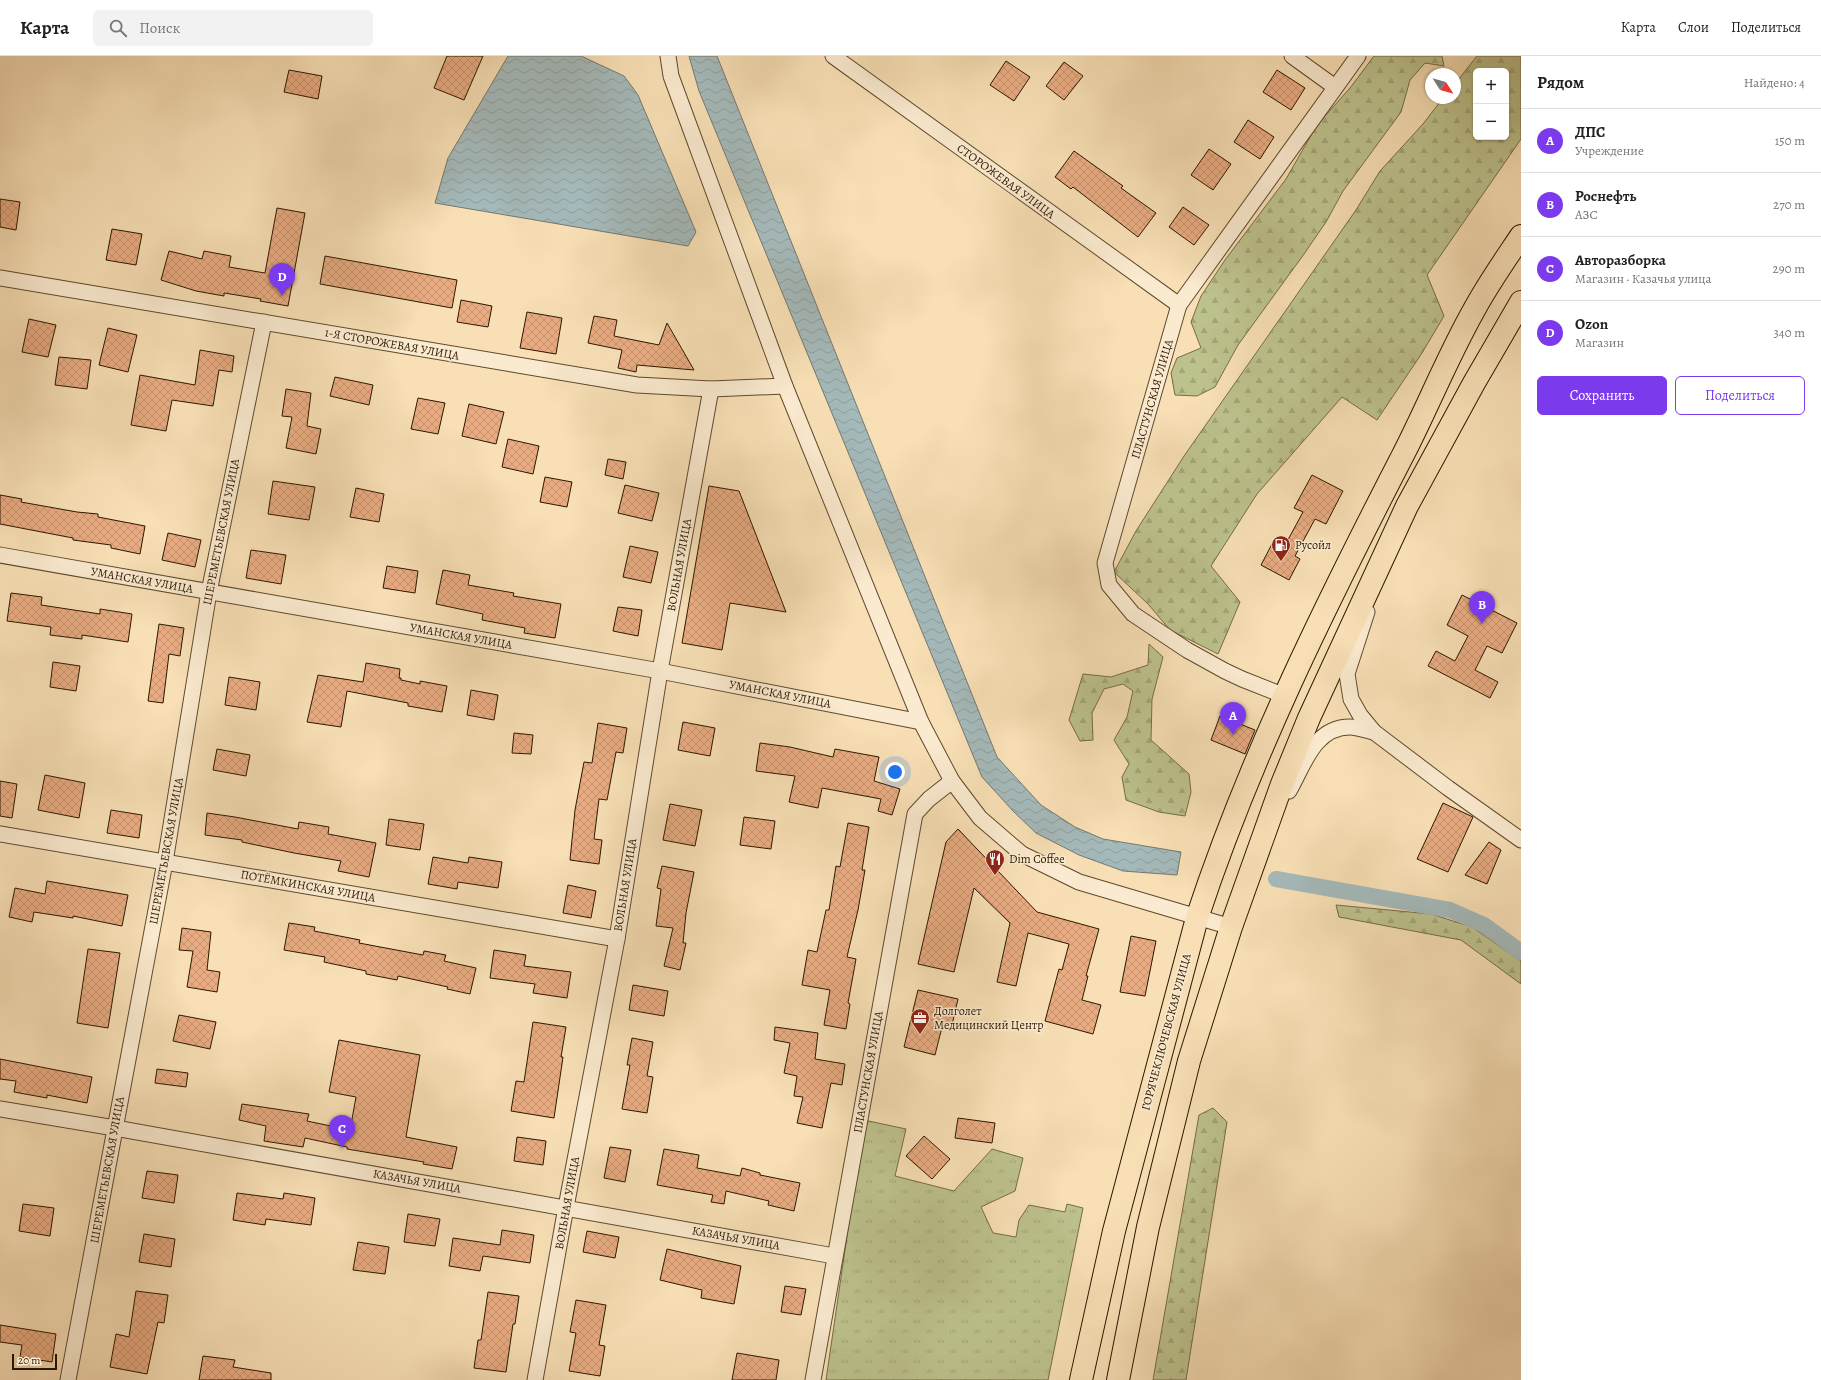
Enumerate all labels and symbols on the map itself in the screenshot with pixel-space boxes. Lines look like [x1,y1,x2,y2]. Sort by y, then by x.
north arrow [1425,68,1461,104]
street label: СТОРОЖЕВАЯ УЛИЦА [954,140,1059,223]
pin: D [269,263,295,296]
street label: 1-Я СТОРОЖЕВАЯ УЛИЦА [324,324,461,364]
street label: ПЛАСТУНСКАЯ УЛИЦА [1127,336,1177,461]
street label: ШЕРЕМЕТЬЕВСКАЯ УЛИЦА [199,456,243,607]
street label: ВОЛЬНАЯ УЛИЦА [663,516,695,613]
fuel station icon: Русойл [1270,534,1292,562]
place label: Русойл [1295,537,1331,553]
street label: УМАНСКАЯ УЛИЦА [90,563,195,597]
pin: B [1469,591,1495,624]
street label: УМАНСКАЯ УЛИЦА [409,619,514,653]
street label: УМАНСКАЯ УЛИЦА [728,676,833,712]
pin: A [1220,702,1246,735]
your location [885,762,905,782]
street label: ШЕРЕМЕТЬЕВСКАЯ УЛИЦА [145,775,187,926]
street label: ВОЛЬНАЯ УЛИЦА [610,836,640,933]
restaurant icon: Dim Coffee [984,848,1006,876]
place label: Dim Coffee [1009,851,1065,867]
street label: ПОТЁМКИНСКАЯ УЛИЦА [239,866,378,906]
street label: ГОРЯЧЕКЛЮЧЕВСКАЯ УЛИЦА [1137,951,1195,1112]
place label: Долголет Медицинский Центр [934,1003,1044,1033]
office icon: Долголет Медицинский Центр [909,1007,931,1035]
street label: ПЛАСТУНСКАЯ УЛИЦА [849,1009,887,1134]
street label: ШЕРЕМЕТЬЕВСКАЯ УЛИЦА [86,1094,128,1245]
pin: C [329,1115,355,1148]
street label: ВОЛЬНАЯ УЛИЦА [551,1154,583,1251]
street label: КАЗАЧЬЯ УЛИЦА [372,1165,463,1197]
street label: КАЗАЧЬЯ УЛИЦА [691,1222,782,1254]
scale bar [12,1352,57,1371]

